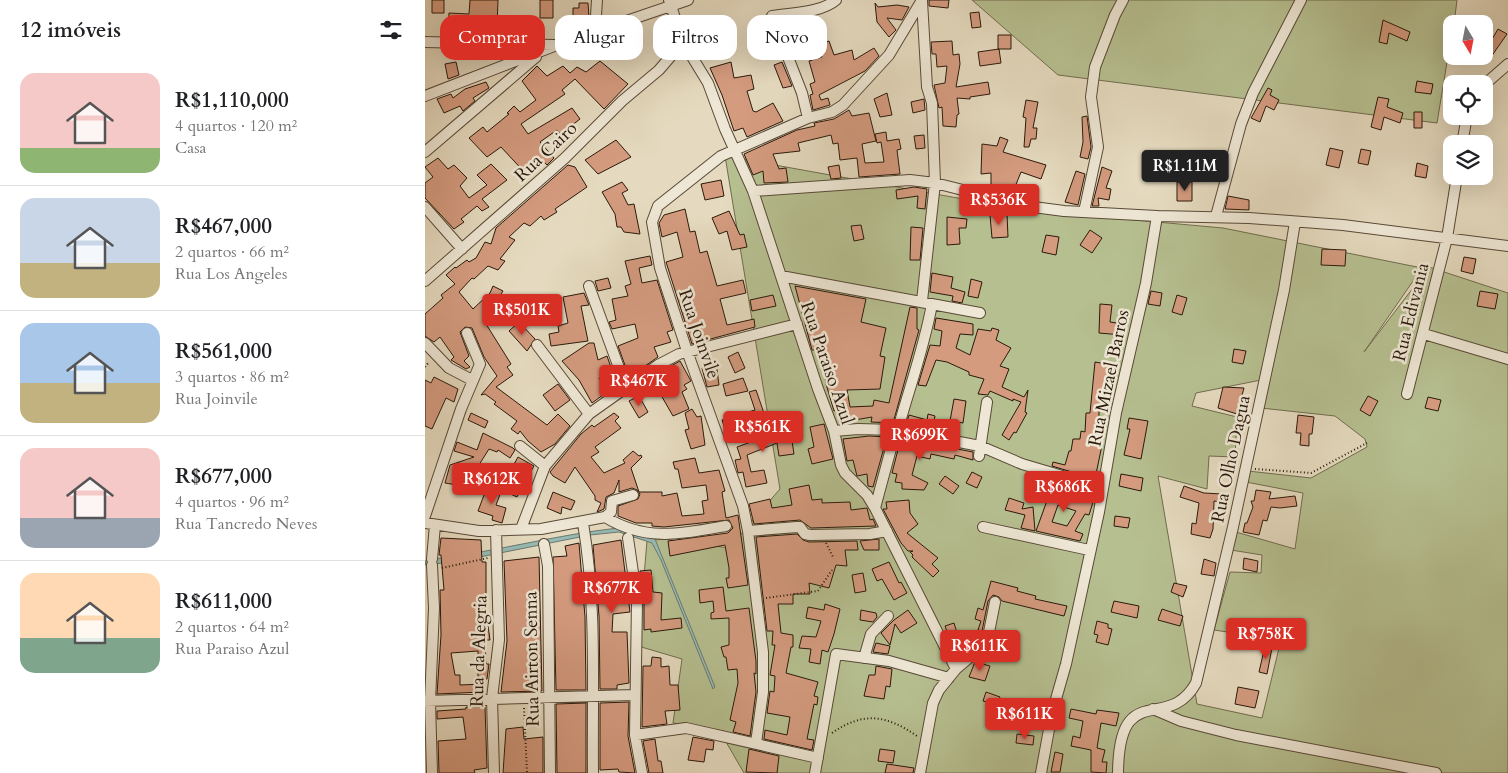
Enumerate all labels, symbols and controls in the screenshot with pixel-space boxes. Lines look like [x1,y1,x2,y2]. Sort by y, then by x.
chip: Comprar [440,15,545,60]
chip: Alugar [555,15,643,60]
chip: Filtros [653,15,737,60]
chip: Novo [747,15,827,60]
north arrow [1443,15,1493,65]
map controls [1443,15,1493,185]
text: 12 imóveis [20,16,121,45]
icon: filters [377,16,405,44]
button: locate [1443,75,1493,125]
text: R$1,110,000 [175,86,289,115]
icon: home [60,93,120,153]
text: 4 quartos · 120 m² [175,115,297,137]
street label: Rua Cairo [509,116,583,188]
button: layers [1443,135,1493,185]
text: Casa [175,137,206,159]
pin: R$1.11M [1139,150,1231,192]
text: R$1.11M [1153,155,1217,177]
pin: R$536K [958,184,1040,226]
text: R$536K [970,189,1028,211]
text: R$467,000 [175,212,272,241]
icon: home [60,218,120,278]
text: 2 quartos · 66 m² [175,241,289,263]
street label: Rua Edivania [1387,260,1435,364]
text: Rua Los Angeles [175,263,287,285]
street label: Rua Joinvile [672,286,726,382]
pin: R$501K [481,294,563,336]
street label: Rua Paraiso Azul [794,298,860,428]
text: R$501K [493,299,551,321]
street label: Rua Mizael Barros [1082,307,1136,449]
text: R$561,000 [175,337,272,366]
icon: home [60,343,120,403]
pin: R$467K [598,364,680,407]
text: 3 quartos · 86 m² [175,366,289,388]
text: R$467K [610,370,668,392]
text: Rua Joinvile [175,388,258,410]
street label: Rua Olho Dagua [1205,393,1257,525]
pin: R$561K [722,410,804,453]
text: R$561K [734,416,792,438]
pin: R$699K [879,418,961,461]
text: R$699K [891,424,949,446]
text: R$677,000 [175,462,272,491]
pin: R$612K [451,462,533,505]
icon: home [60,468,120,528]
text: R$612K [463,468,521,490]
pin: R$686K [1023,470,1105,513]
text: R$686K [1035,476,1093,498]
text: 4 quartos · 96 m² [175,491,289,513]
text: Rua Tancredo Neves [175,513,317,535]
pin: R$677K [571,572,653,614]
text: R$677K [583,577,641,599]
text: R$611,000 [175,587,272,616]
street label: Rua Airton Senna [518,591,546,727]
icon: home [60,593,120,653]
street label: Rua da Alegria [465,594,493,708]
text: 2 quartos · 64 m² [175,616,289,638]
pin: R$758K [1225,618,1307,660]
text: R$758K [1237,623,1295,645]
pin: R$611K [939,630,1021,672]
text: R$611K [951,635,1009,657]
text: Rua Paraiso Azul [175,638,289,660]
pin: R$611K [984,698,1066,740]
text: R$611K [996,703,1054,725]

